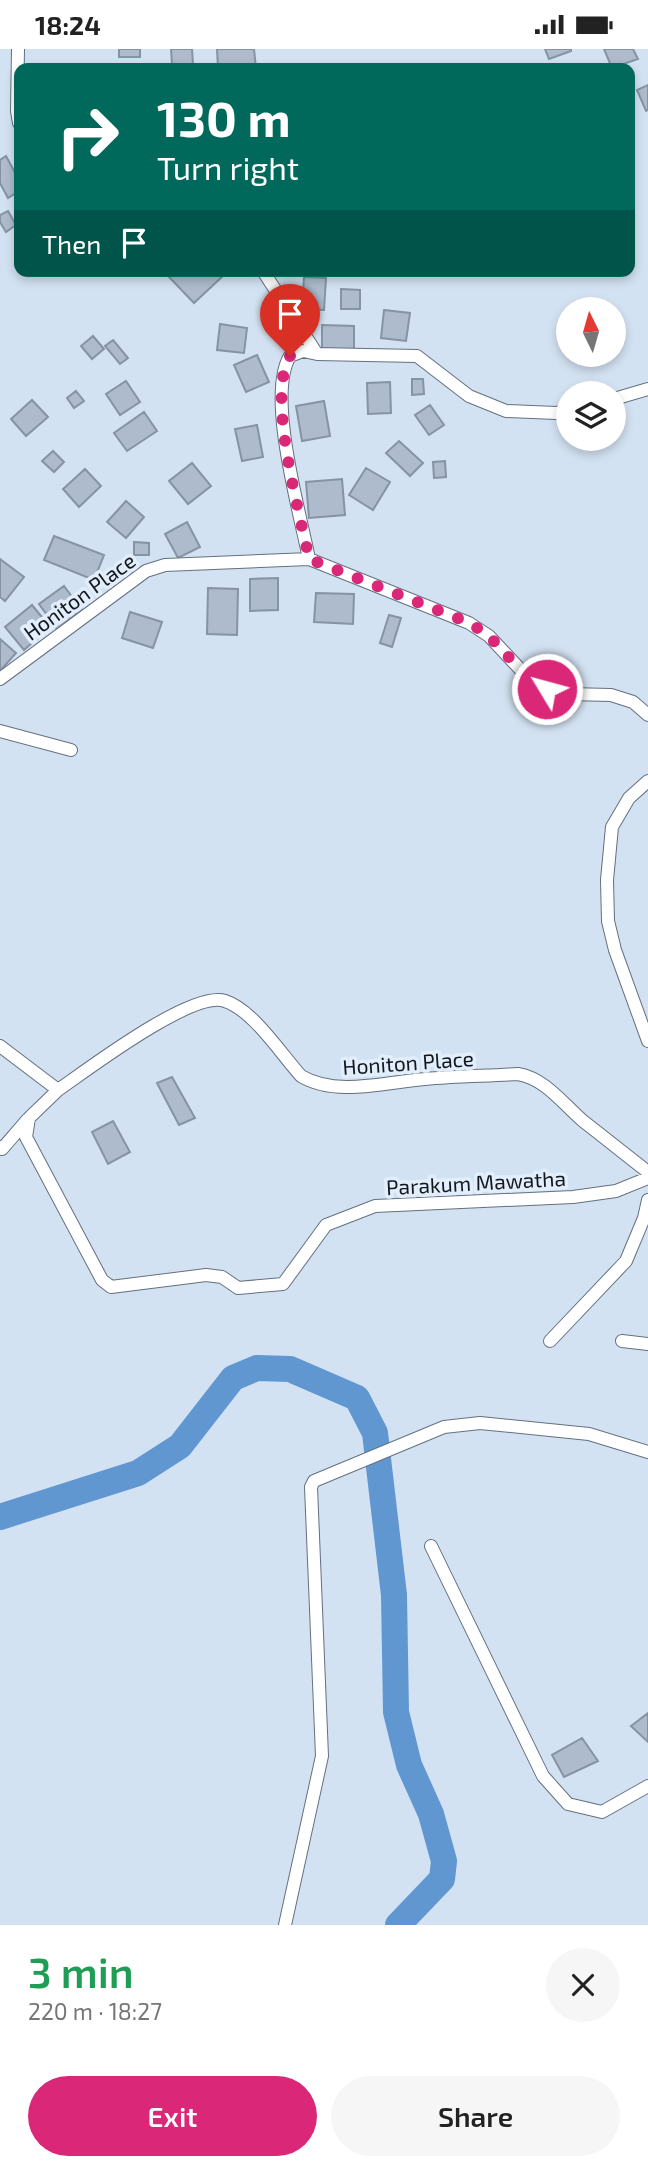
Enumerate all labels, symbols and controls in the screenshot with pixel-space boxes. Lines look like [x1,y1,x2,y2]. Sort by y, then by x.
text: 18:24 [35,9,101,40]
text: 130 m [157,88,291,147]
icon: right [42,91,133,182]
text: Turn right [157,148,299,186]
icon: arrive [115,224,153,262]
text: Then [42,228,101,259]
pin [260,284,320,356]
icon: arrive [271,295,309,333]
north arrow [556,297,626,367]
map controls [556,297,626,451]
button: layers [556,381,626,451]
street label: Honiton Place [18,547,140,645]
position arrow [510,652,584,726]
street label: Honiton Place [341,1045,475,1079]
street label: Parakum Mawatha [385,1165,567,1199]
text: 3 min [28,1946,134,1996]
button: close [546,1948,620,2022]
text: 220 m · 18:27 [28,1997,162,2025]
button: Exit [28,2076,317,2156]
button: Share [331,2076,620,2156]

